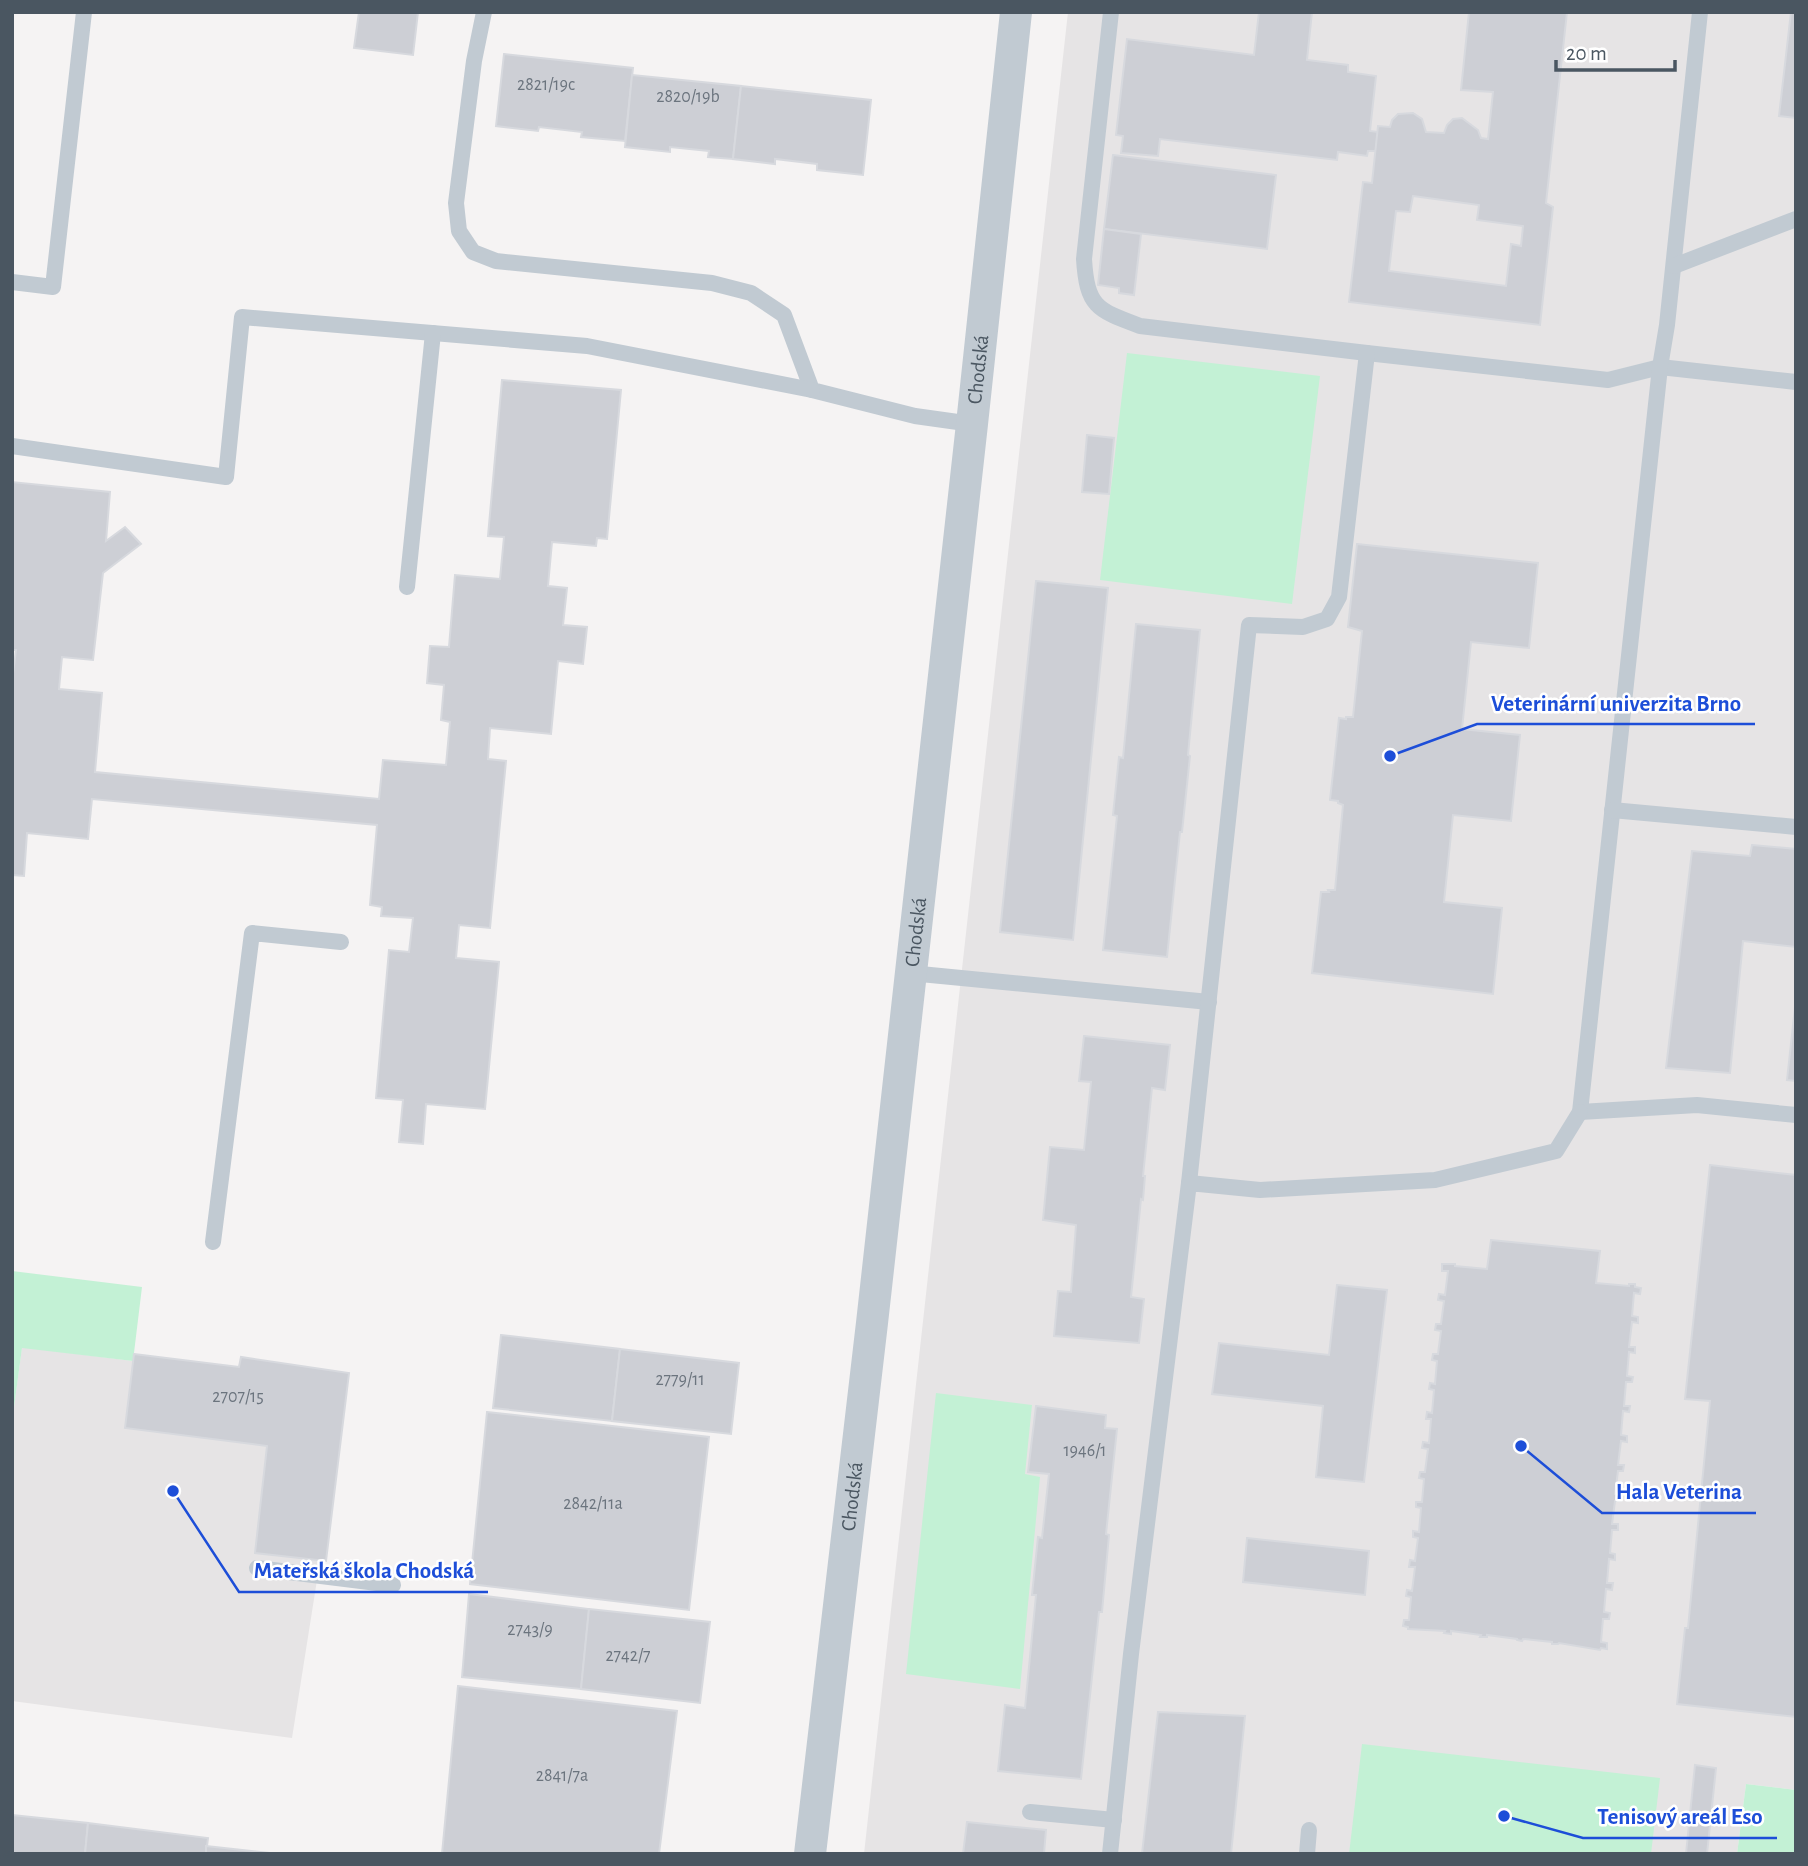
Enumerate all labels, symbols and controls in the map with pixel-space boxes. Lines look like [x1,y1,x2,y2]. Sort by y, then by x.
scale bar [1556,28,1675,72]
text: 20 m [1566,43,1607,64]
house number: 2821/19c [517,76,575,94]
house number: 2820/19b [656,88,720,106]
street label: Chodská [964,333,992,405]
callout: Veterinární univerzita Brno [1477,680,1755,724]
text: Veterinární univerzita Brno [1491,693,1741,716]
street label: Chodská [901,896,930,968]
house number: 2779/11 [655,1371,705,1389]
house number: 2707/15 [212,1388,264,1406]
house number: 1946/1 [1063,1442,1107,1460]
street label: Chodská [837,1460,866,1532]
callout: Hala Veterina [1602,1469,1756,1513]
text: Hala Veterina [1616,1481,1742,1504]
house number: 2842/11a [563,1495,623,1513]
callout: Mateřská škola Chodská [239,1548,488,1592]
text: Mateřská škola Chodská [254,1560,474,1583]
house number: 2743/9 [507,1621,553,1639]
house number: 2742/7 [605,1647,651,1665]
house number: 2841/7a [536,1767,588,1785]
callout: Tenisový areál Eso [1583,1794,1777,1838]
text: Tenisový areál Eso [1597,1806,1763,1829]

